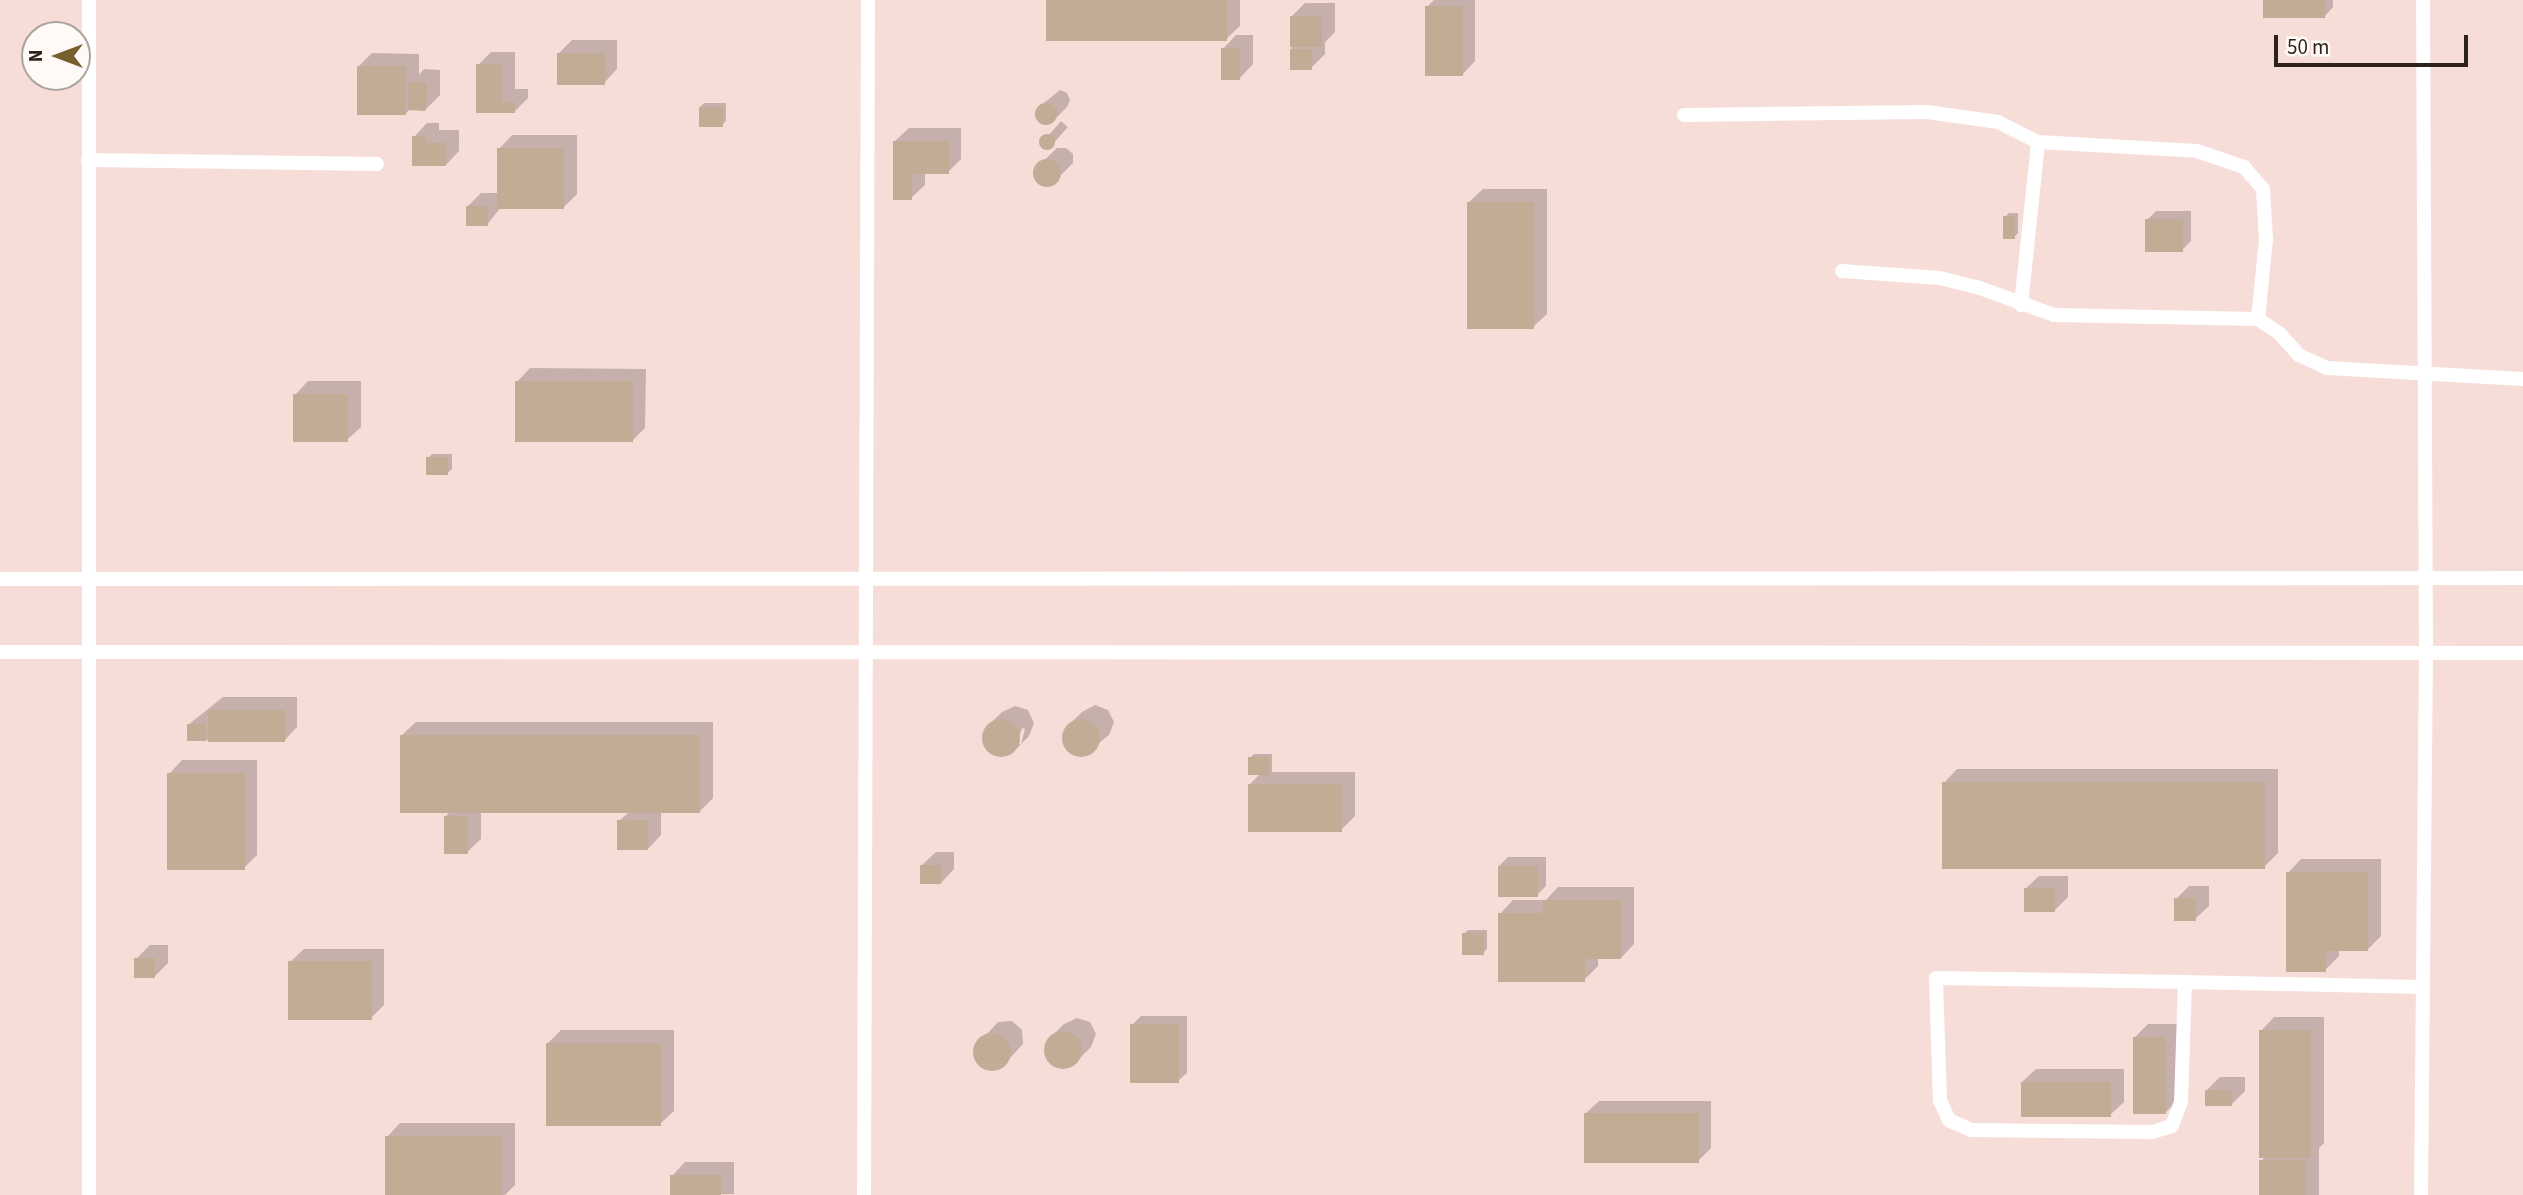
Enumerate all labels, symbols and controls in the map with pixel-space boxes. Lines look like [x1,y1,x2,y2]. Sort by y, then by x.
north arrow [21,21,91,91]
scale bar [2278,21,2472,65]
text: 50 m [2287,32,2329,62]
text: N [23,50,50,62]

